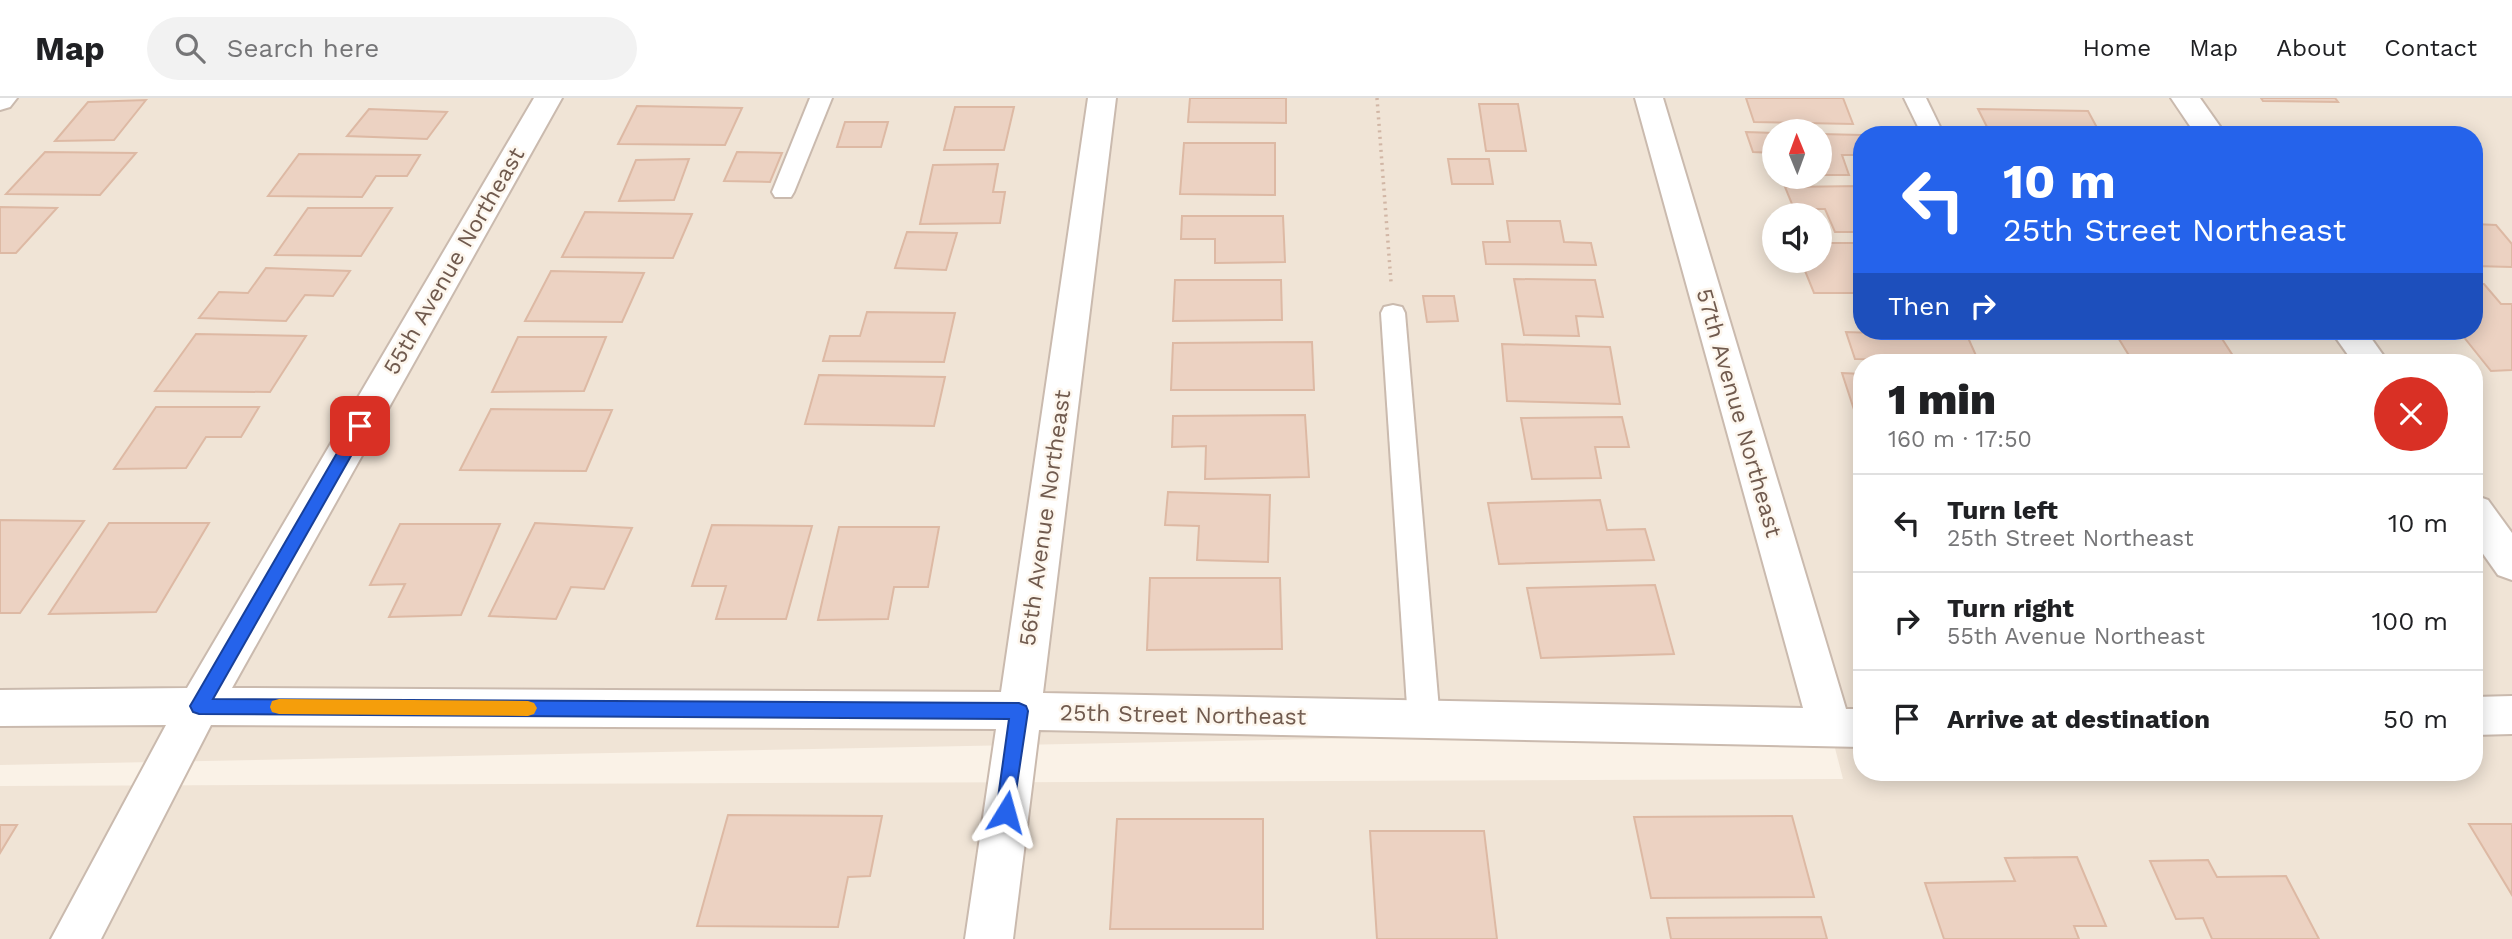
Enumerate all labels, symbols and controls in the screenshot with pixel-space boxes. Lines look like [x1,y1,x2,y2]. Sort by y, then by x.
search box [147,17,637,80]
text: Map [35,29,105,68]
icon: search [171,29,209,67]
text: Search here [227,33,379,63]
text: Home [2083,34,2151,62]
text: Map [2189,34,2238,62]
text: About [2276,34,2346,62]
text: Contact [2384,34,2477,62]
north arrow [1762,119,1832,189]
map controls [1762,119,1832,273]
street label: 55th Avenue Northeast [378,142,530,379]
text: 10 m [2003,152,2116,210]
icon: left [1888,154,1979,245]
button: sound [1762,203,1832,273]
text: 25th Street Northeast [2003,211,2346,249]
street label: 57th Avenue Northeast [1691,286,1788,541]
icon: right [1964,287,2002,325]
text: Then [1888,291,1950,321]
text: 1 min [1888,375,1996,424]
button: close [2374,377,2448,451]
street label: 56th Avenue Northeast [1014,388,1076,648]
pin [330,396,390,456]
icon: arrive [341,407,379,445]
text: 160 m · 17:50 [1888,426,2032,453]
text: Turn left [1947,495,2058,525]
icon: left [1888,504,1926,542]
text: 10 m [2388,508,2448,538]
text: 25th Street Northeast [1947,525,2194,552]
text: Turn right [1947,593,2074,623]
icon: right [1888,602,1926,640]
text: 100 m [2372,606,2448,636]
text: 55th Avenue Northeast [1947,623,2205,650]
street label: 25th Street Northeast [1059,699,1307,731]
icon: arrive [1888,700,1926,738]
text: Arrive at destination [1947,704,2210,734]
text: 50 m [2383,704,2448,734]
position arrow [969,775,1043,849]

